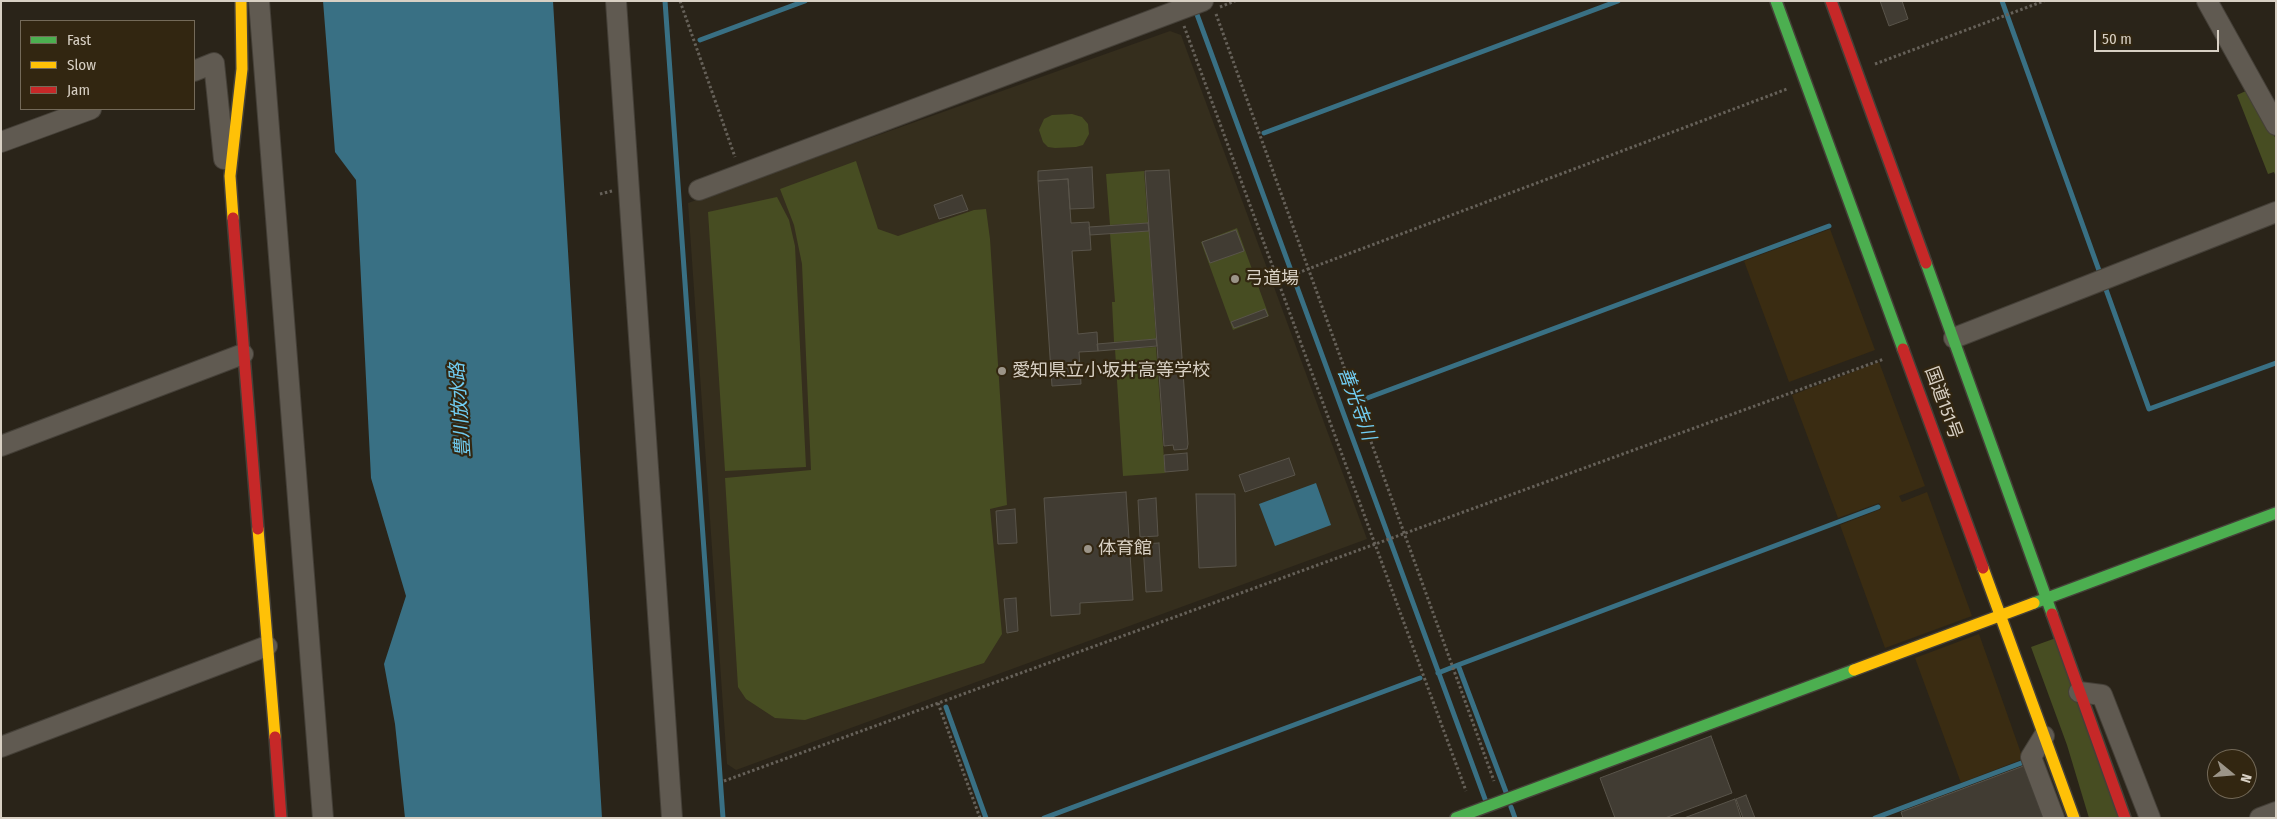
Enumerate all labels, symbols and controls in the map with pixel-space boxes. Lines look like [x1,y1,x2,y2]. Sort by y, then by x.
legend [20,20,195,110]
scale bar [2097,20,2222,52]
text: 50 m [2102,30,2132,48]
text: Fast [67,31,91,49]
text: Slow [67,56,96,74]
text: Jam [67,81,90,99]
place label: 弓道場 [1245,268,1299,290]
marker: 弓道場 [1229,273,1241,285]
place label: 愛知県立小坂井高等学校 [1012,360,1210,382]
water label: 豊川放水路 [446,362,476,458]
water label: 善光寺川 [1332,364,1380,444]
street label: 国道151号 [1920,364,1966,442]
marker: 愛知県立小坂井高等学校 [996,365,1008,377]
place label: 体育館 [1098,538,1152,560]
marker: 体育館 [1082,543,1094,555]
north arrow [2207,749,2257,799]
text: N [2237,772,2255,785]

